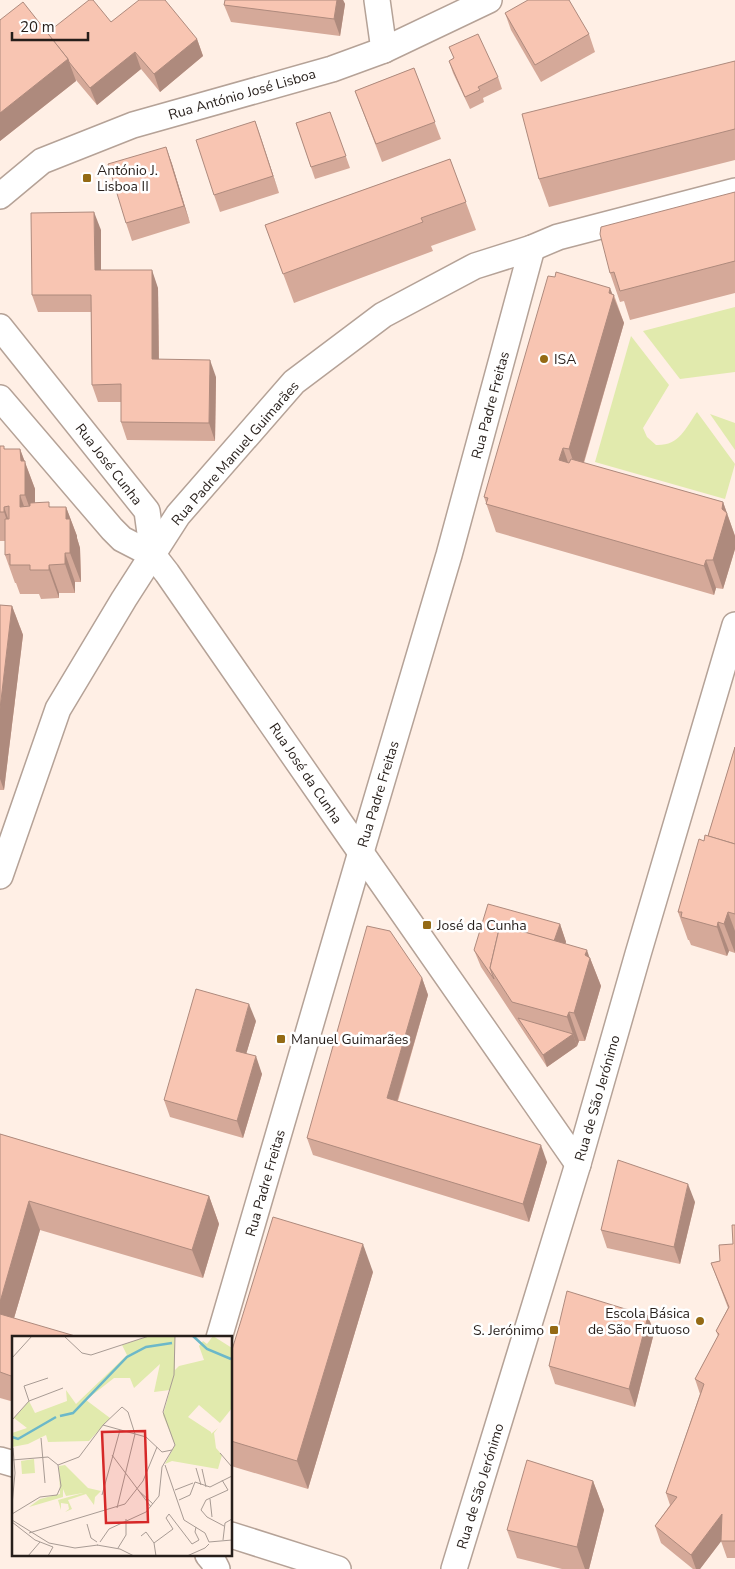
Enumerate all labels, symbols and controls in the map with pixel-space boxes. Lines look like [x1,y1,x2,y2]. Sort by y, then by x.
scale bar [12,10,89,42]
text: 20 m [20,17,55,37]
street label: Rua António José Lisboa [166,64,318,125]
place label: António J. Lisboa II [97,161,158,196]
marker: António J. Lisboa II [81,172,93,184]
street label: Rua Padre Freitas [467,349,514,461]
place label: ISA [554,350,576,369]
marker: ISA [538,353,550,365]
street label: Rua Padre Manuel Guimarães [167,377,304,530]
street label: Rua José Cunha [71,420,147,509]
street label: Rua José da Cunha [265,719,346,827]
street label: Rua Padre Freitas [353,738,404,850]
place label: José da Cunha [436,916,527,935]
marker: José da Cunha [421,919,433,931]
place label: Manuel Guimarães [291,1030,409,1049]
marker: Manuel Guimarães [275,1033,287,1045]
street label: Rua de São Jerónimo [570,1033,625,1163]
street label: Rua Padre Freitas [241,1127,290,1239]
place label: Escola Básica de São Frutuoso [588,1304,690,1339]
marker: Escola Básica de São Frutuoso [694,1315,706,1327]
place label: S. Jerónimo [473,1321,544,1340]
marker: S. Jerónimo [548,1324,560,1336]
inset map [12,1336,232,1556]
street label: Rua de São Jerónimo [452,1421,509,1551]

